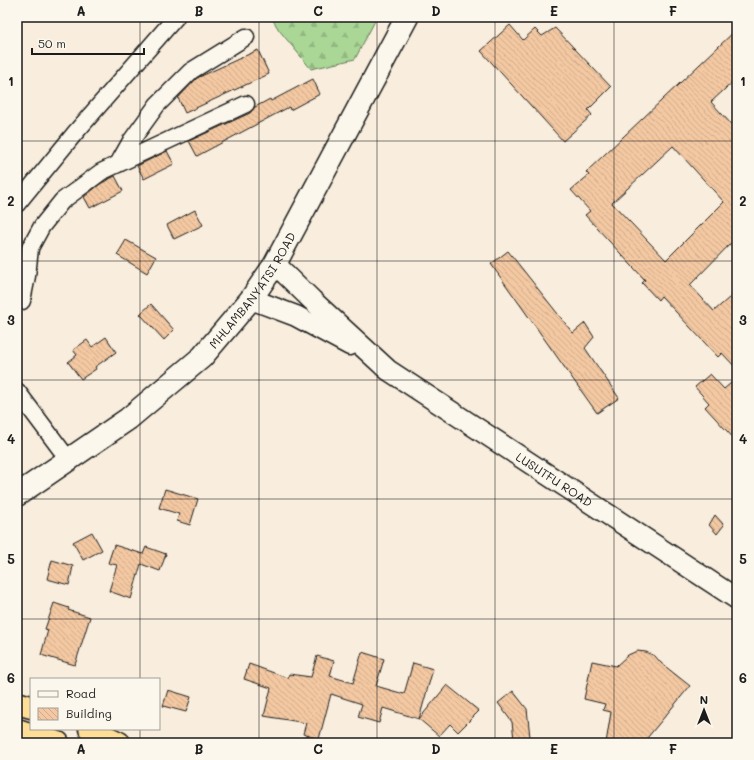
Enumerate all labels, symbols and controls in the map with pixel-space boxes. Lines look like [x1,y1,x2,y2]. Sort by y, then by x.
text: A [76,2,86,19]
text: B [195,2,204,19]
text: C [313,2,323,19]
text: D [431,2,441,19]
text: E [550,2,558,19]
text: F [669,2,677,19]
scale bar [32,30,144,56]
text: 50 m [38,35,66,51]
text: 1 [8,72,14,89]
text: 1 [740,72,746,89]
text: 2 [7,192,15,209]
text: 2 [739,192,747,209]
street label: MHLAMBANYATSI ROAD [205,229,299,351]
text: 3 [7,311,15,328]
text: 3 [739,311,747,328]
text: 4 [7,430,15,447]
text: 4 [739,430,747,447]
street label: LUSUTFU ROAD [513,448,596,510]
text: 5 [7,550,15,567]
text: 5 [739,550,747,567]
text: 6 [7,669,15,686]
text: 6 [739,669,747,686]
legend [30,678,160,730]
text: Road [66,685,96,701]
north arrow [684,690,724,730]
text: N [700,692,708,707]
text: Building [66,705,112,721]
text: A [76,740,86,757]
text: B [195,740,204,757]
text: C [313,740,323,757]
text: D [431,740,441,757]
text: E [550,740,558,757]
text: F [669,740,677,757]

